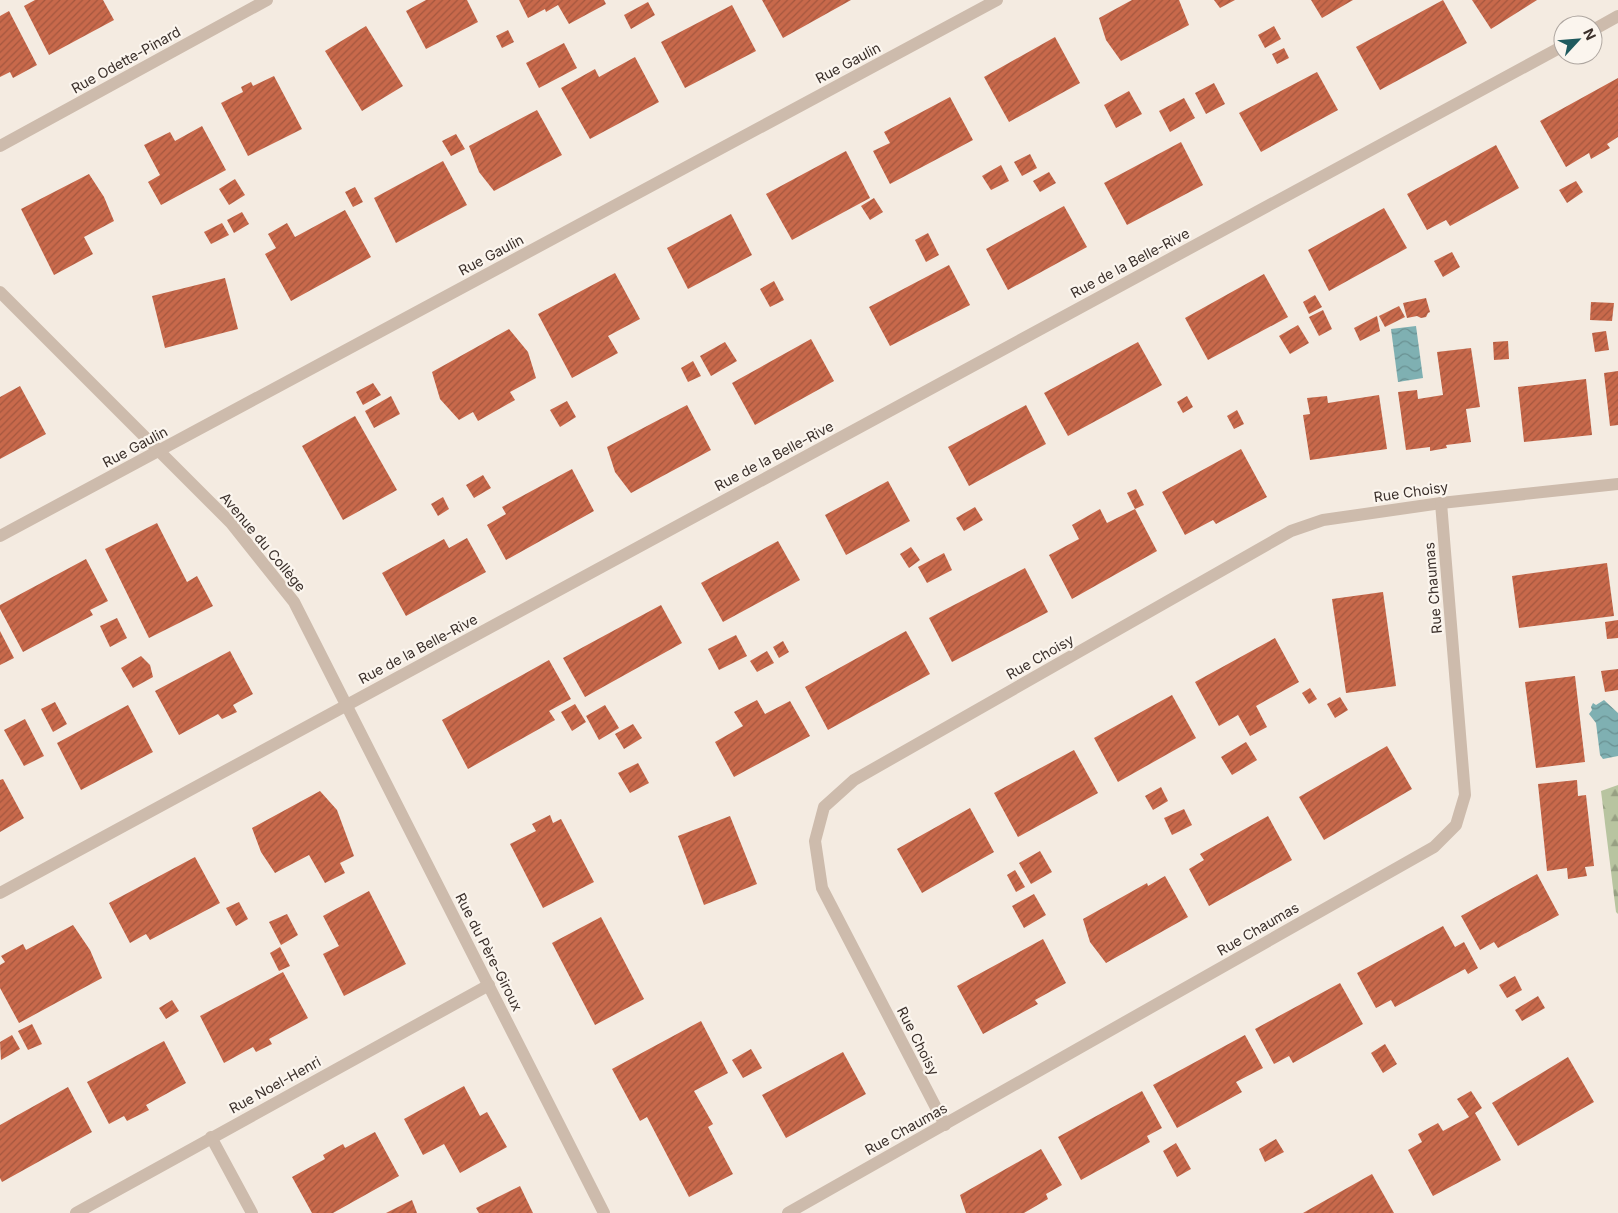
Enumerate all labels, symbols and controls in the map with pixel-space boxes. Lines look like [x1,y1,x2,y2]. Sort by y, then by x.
north arrow [1553,15,1603,65]
street label: Rue Odette-Pinard [68,23,183,97]
text: N [1580,26,1600,43]
street label: Rue Gaulin [812,38,883,87]
street label: Rue de la Belle-Rive [1067,224,1192,301]
street label: Rue Gaulin [455,230,526,279]
street label: Rue de la Belle-Rive [711,417,836,494]
street label: Rue Gaulin [99,422,170,471]
street label: Rue Choisy [1373,478,1449,505]
street label: Avenue du Collège [217,489,310,595]
street label: Rue Chaumas [1420,542,1445,634]
street label: Rue de la Belle-Rive [355,610,480,687]
street label: Rue Choisy [1003,630,1077,683]
street label: Rue du Père-Giroux [452,890,527,1014]
street label: Rue Chaumas [1214,898,1302,959]
street label: Rue Choisy [894,1004,943,1078]
street label: Rue Noel-Henri [226,1052,324,1117]
street label: Rue Chaumas [862,1099,950,1158]

